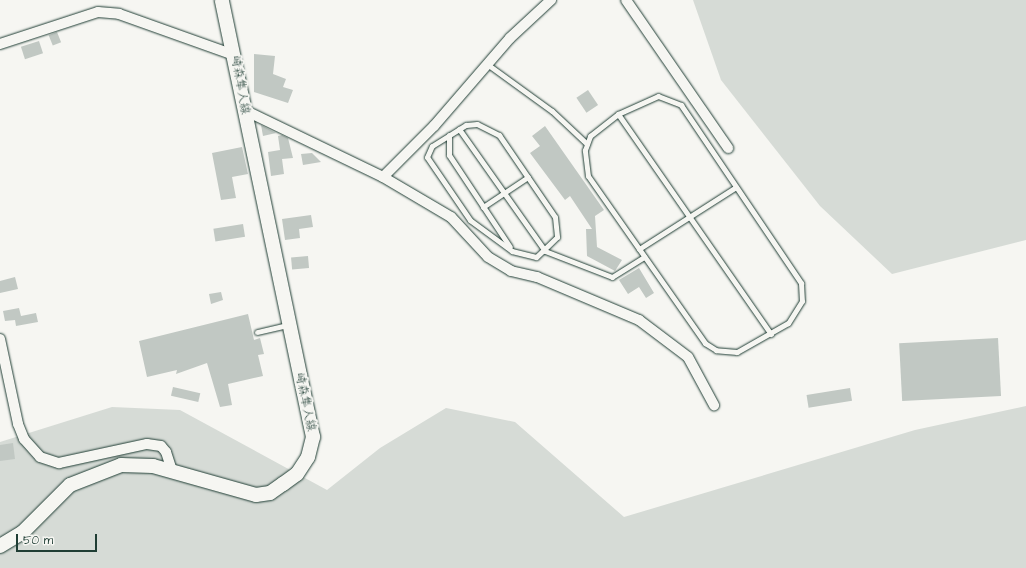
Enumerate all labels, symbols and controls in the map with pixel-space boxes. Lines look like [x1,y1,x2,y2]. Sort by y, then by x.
street label: 崎森隼人線 [228,54,252,116]
street label: 崎森隼人線 [292,371,318,433]
scale bar [18,526,99,552]
text: 50 m [23,532,53,549]

